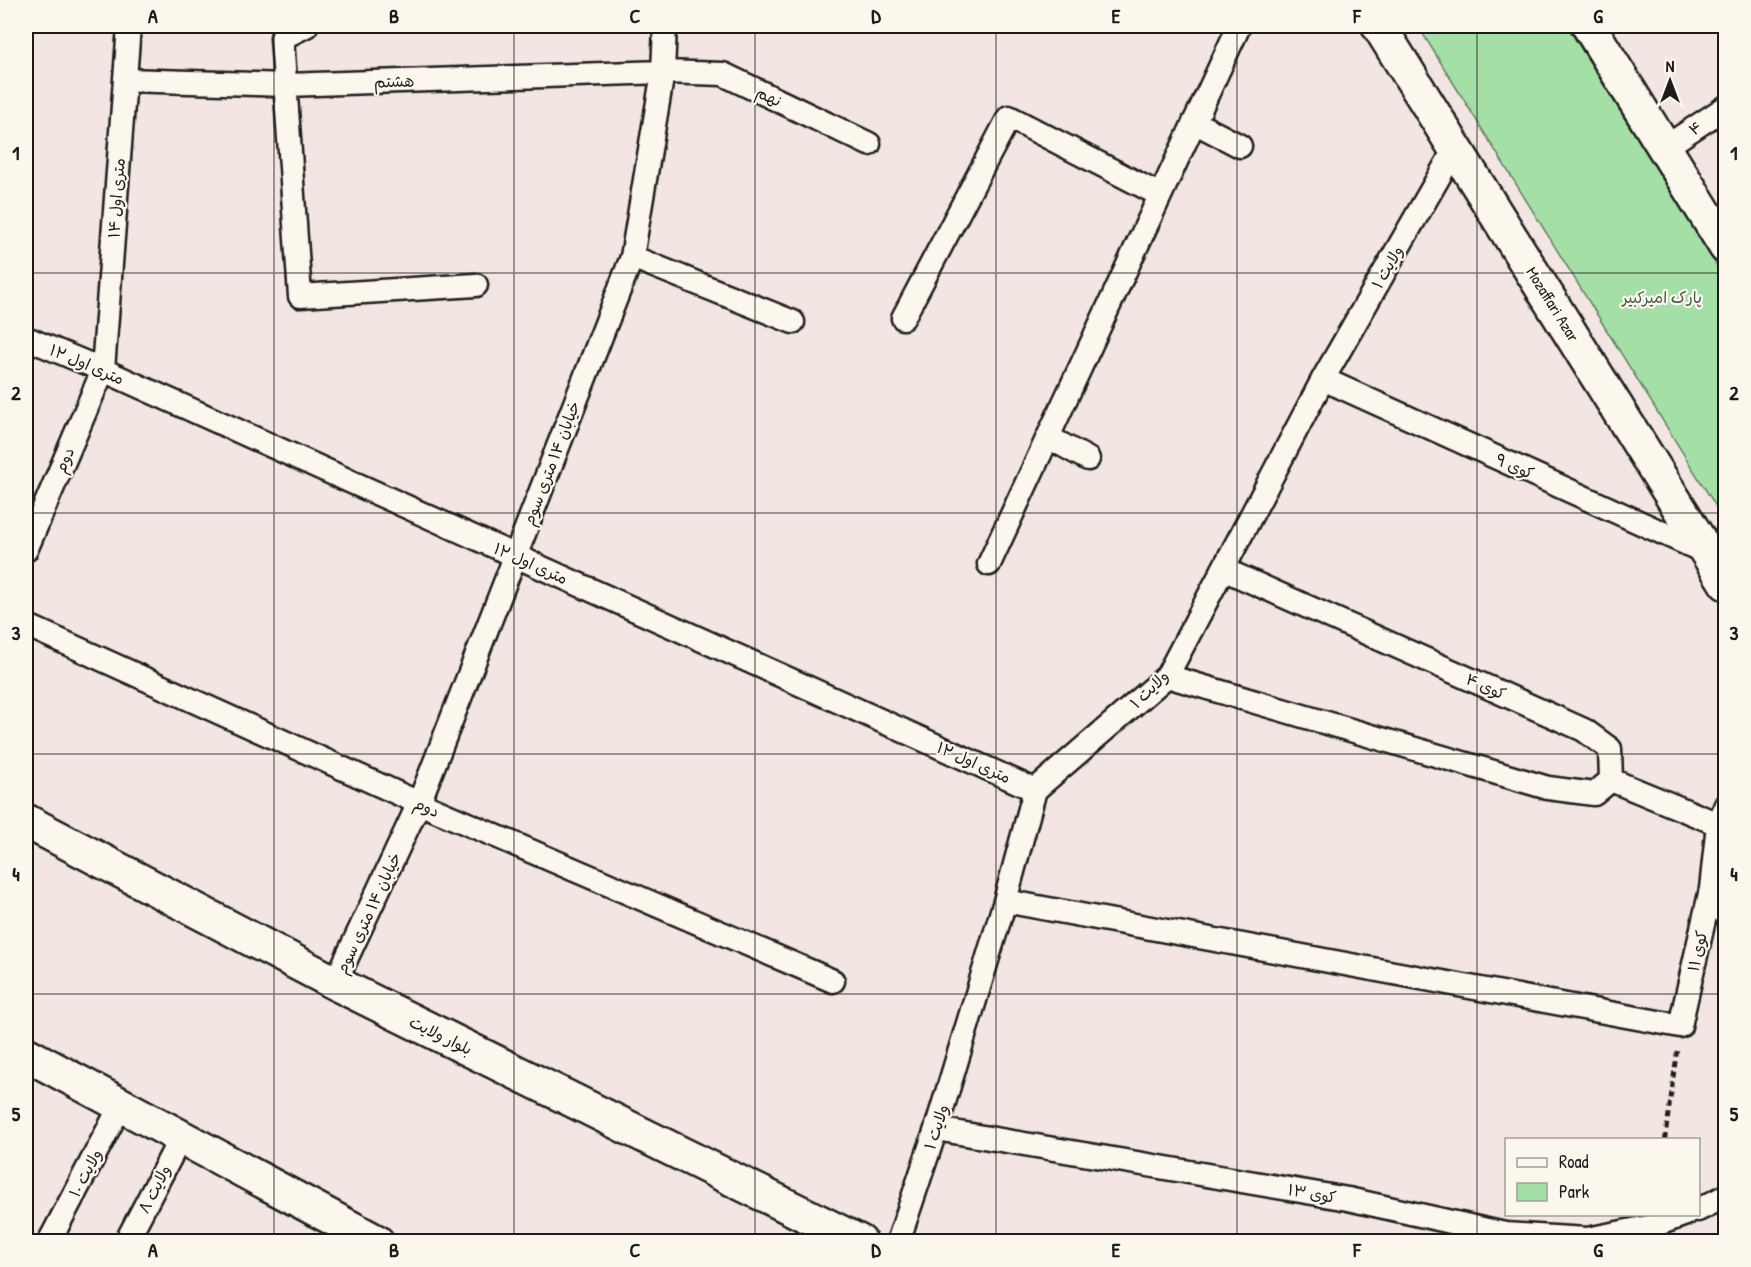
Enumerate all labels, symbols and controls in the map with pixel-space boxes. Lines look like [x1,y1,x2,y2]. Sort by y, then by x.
text: A [148,2,158,29]
text: B [389,2,399,29]
text: C [630,2,641,29]
text: D [871,2,881,29]
text: E [1112,2,1121,29]
text: F [1352,2,1362,29]
text: G [1593,2,1603,29]
north arrow [1640,51,1700,111]
text: N [1666,55,1675,77]
street label: هشتم [373,69,415,95]
street label: نهم [752,80,786,113]
street label: ۴ [1684,116,1706,140]
text: 1 [12,139,20,166]
text: 1 [1730,139,1738,166]
street label: ۱۴ متری اول [102,157,130,239]
street label: ولایت ۱ [1366,241,1408,293]
street label: Mozaffari Azar [1521,262,1585,346]
park label: پارک امیرکبیر [1620,286,1702,308]
street label: ۱۲ متری اول [46,338,128,390]
text: 2 [11,379,21,406]
text: 2 [1729,379,1739,406]
street label: خیابان ۱۴ متری سوم [517,398,587,529]
street label: دوم [49,444,81,477]
street label: کوی ۹ [1492,448,1538,484]
street label: ۱۲ متری اول [490,537,572,589]
text: 3 [12,619,21,646]
text: 3 [1730,619,1739,646]
street label: ولایت ۱ [1125,665,1173,713]
street label: کوی ۴ [1462,667,1510,705]
street label: ۱۲ متری اول [933,736,1015,788]
street label: دوم [410,792,443,824]
street label: خیابان ۱۴ متری سوم [330,849,408,978]
text: 4 [12,860,20,887]
text: 4 [1730,860,1738,887]
street label: کوی ۱۱ [1682,928,1712,974]
street label: بلوار ولایت [406,1010,476,1060]
text: 5 [12,1100,21,1127]
text: 5 [1730,1100,1739,1127]
street label: ولایت ۱ [918,1102,954,1152]
legend [1505,1138,1700,1216]
street label: ولایت ۱۰ [63,1145,107,1201]
text: Road [1559,1149,1589,1174]
street label: ولایت ۸ [132,1161,176,1217]
street label: کوی ۱۳ [1286,1178,1338,1208]
text: Park [1559,1179,1590,1204]
text: A [148,1236,158,1263]
text: B [389,1236,399,1263]
text: C [630,1236,641,1263]
text: D [871,1236,881,1263]
text: E [1112,1236,1121,1263]
text: F [1352,1236,1362,1263]
text: G [1593,1236,1603,1263]

